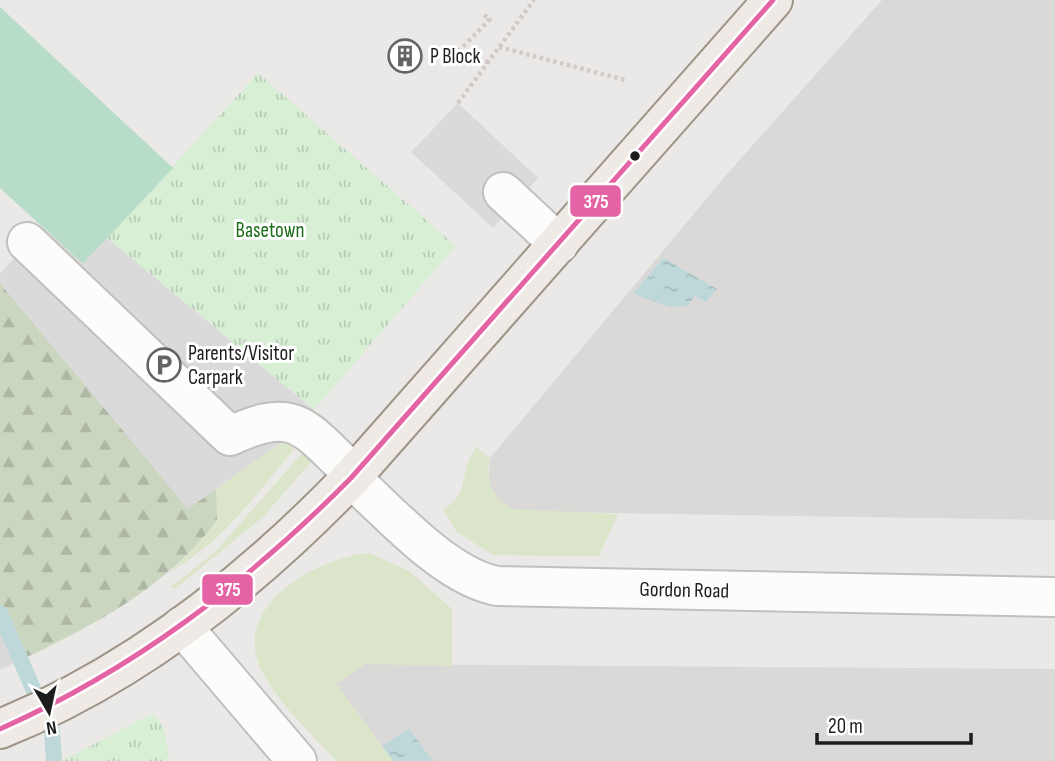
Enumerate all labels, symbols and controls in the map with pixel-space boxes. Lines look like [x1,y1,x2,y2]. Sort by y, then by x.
building icon: P Block [386,37,424,75]
place label: P Block [430,44,481,69]
unlabelled marker [628,149,642,163]
line badge: 375 [569,184,622,218]
text: 375 [583,191,609,214]
park label: Basetown [235,218,305,243]
place label: Parents/Visitor Carpark [188,341,294,390]
parking icon: Parents/Visitor Carpark [145,346,183,384]
line badge: 375 [201,573,254,606]
street label: Gordon Road [639,576,729,603]
text: 375 [215,579,241,602]
north arrow [14,677,84,747]
scale bar [817,702,971,746]
text: 20 m [828,714,863,739]
text: N [45,715,58,739]

